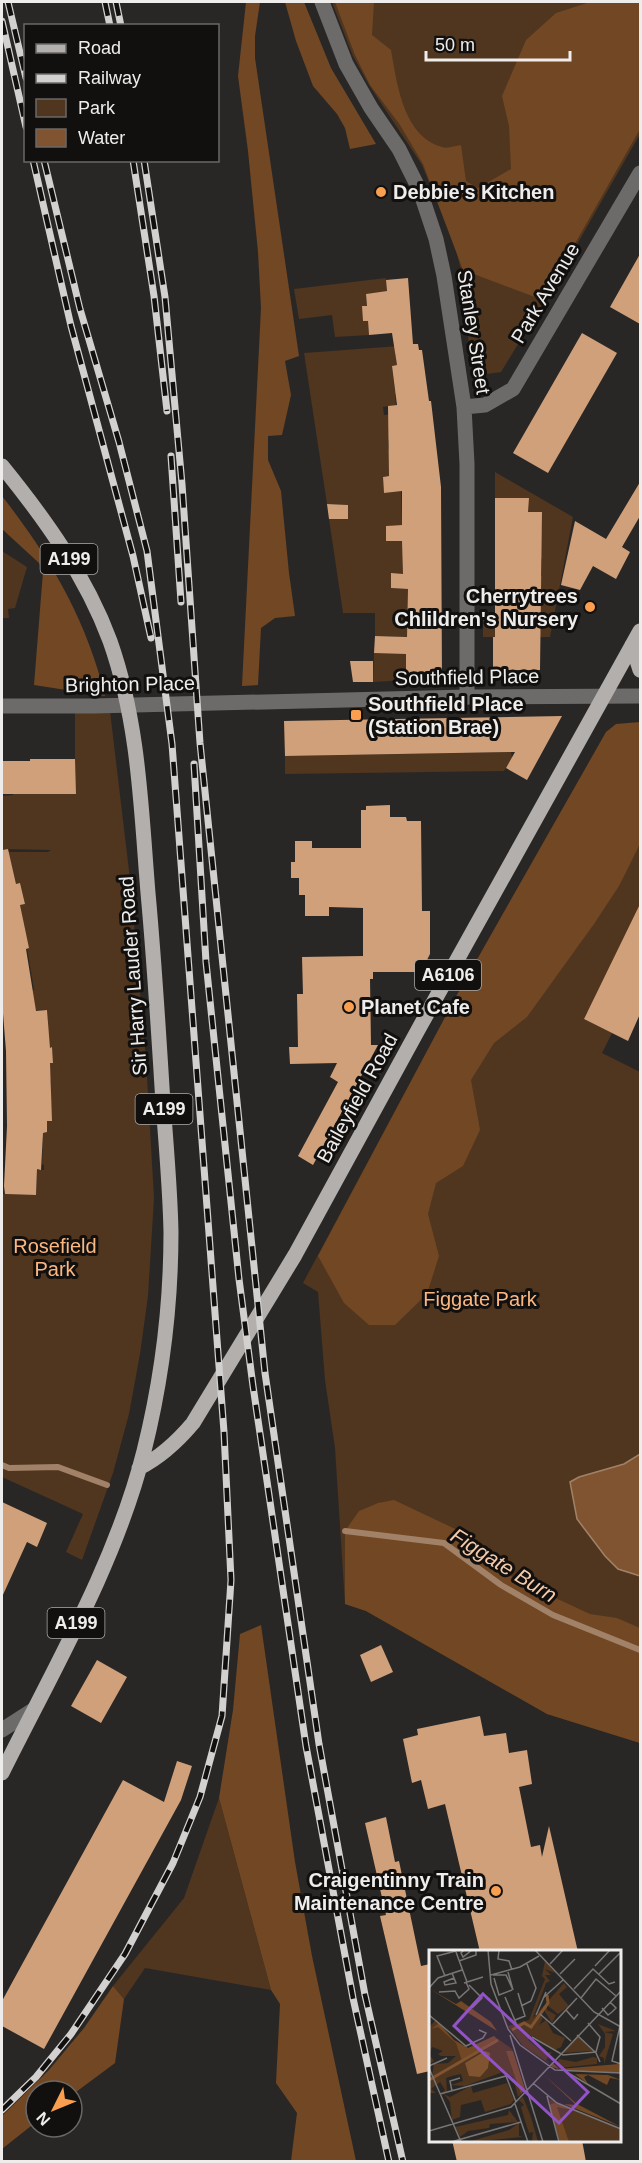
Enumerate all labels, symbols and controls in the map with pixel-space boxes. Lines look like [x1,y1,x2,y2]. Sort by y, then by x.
legend [24,24,219,162]
scale bar [426,24,570,62]
text: 50 m [435,35,475,55]
text: Road [78,38,121,58]
text: Railway [78,68,141,88]
text: Park [78,98,116,118]
text: Water [78,128,125,148]
place label: Debbie's Kitchen [393,181,554,203]
marker: Debbie's Kitchen [374,185,388,199]
street label: Park Avenue [506,239,584,347]
street label: Stanley Street [453,268,495,396]
road number: A199 [40,544,98,574]
place label: Cherrytrees Chlildren's Nursery [394,585,579,630]
marker: Cherrytrees Chlildren's Nursery [583,600,597,614]
street label: Southfield Place [395,665,539,689]
street label: Brighton Place [65,672,195,696]
place label: Southfield Place (Station Brae) [368,693,524,738]
marker: Southfield Place (Station Brae) [349,708,363,722]
street label: Sir Harry Lauder Road [115,875,151,1077]
road number: A6106 [415,960,481,990]
place label: Planet Cafe [361,996,470,1018]
marker: Planet Cafe [342,1000,356,1014]
street label: Baileyfield Road [312,1029,402,1167]
road number: A199 [136,1094,192,1124]
park label: Rosefield Park [13,1235,97,1280]
park label: Figgate Park [423,1288,538,1310]
water label: Figgate Burn [447,1523,561,1607]
road number: A199 [48,1608,104,1638]
place label: Craigentinny Train Maintenance Centre [294,1869,484,1914]
marker: Craigentinny Train Maintenance Centre [489,1884,503,1898]
inset map [429,1950,621,2142]
north arrow [24,2079,84,2139]
text: N [33,2109,54,2129]

